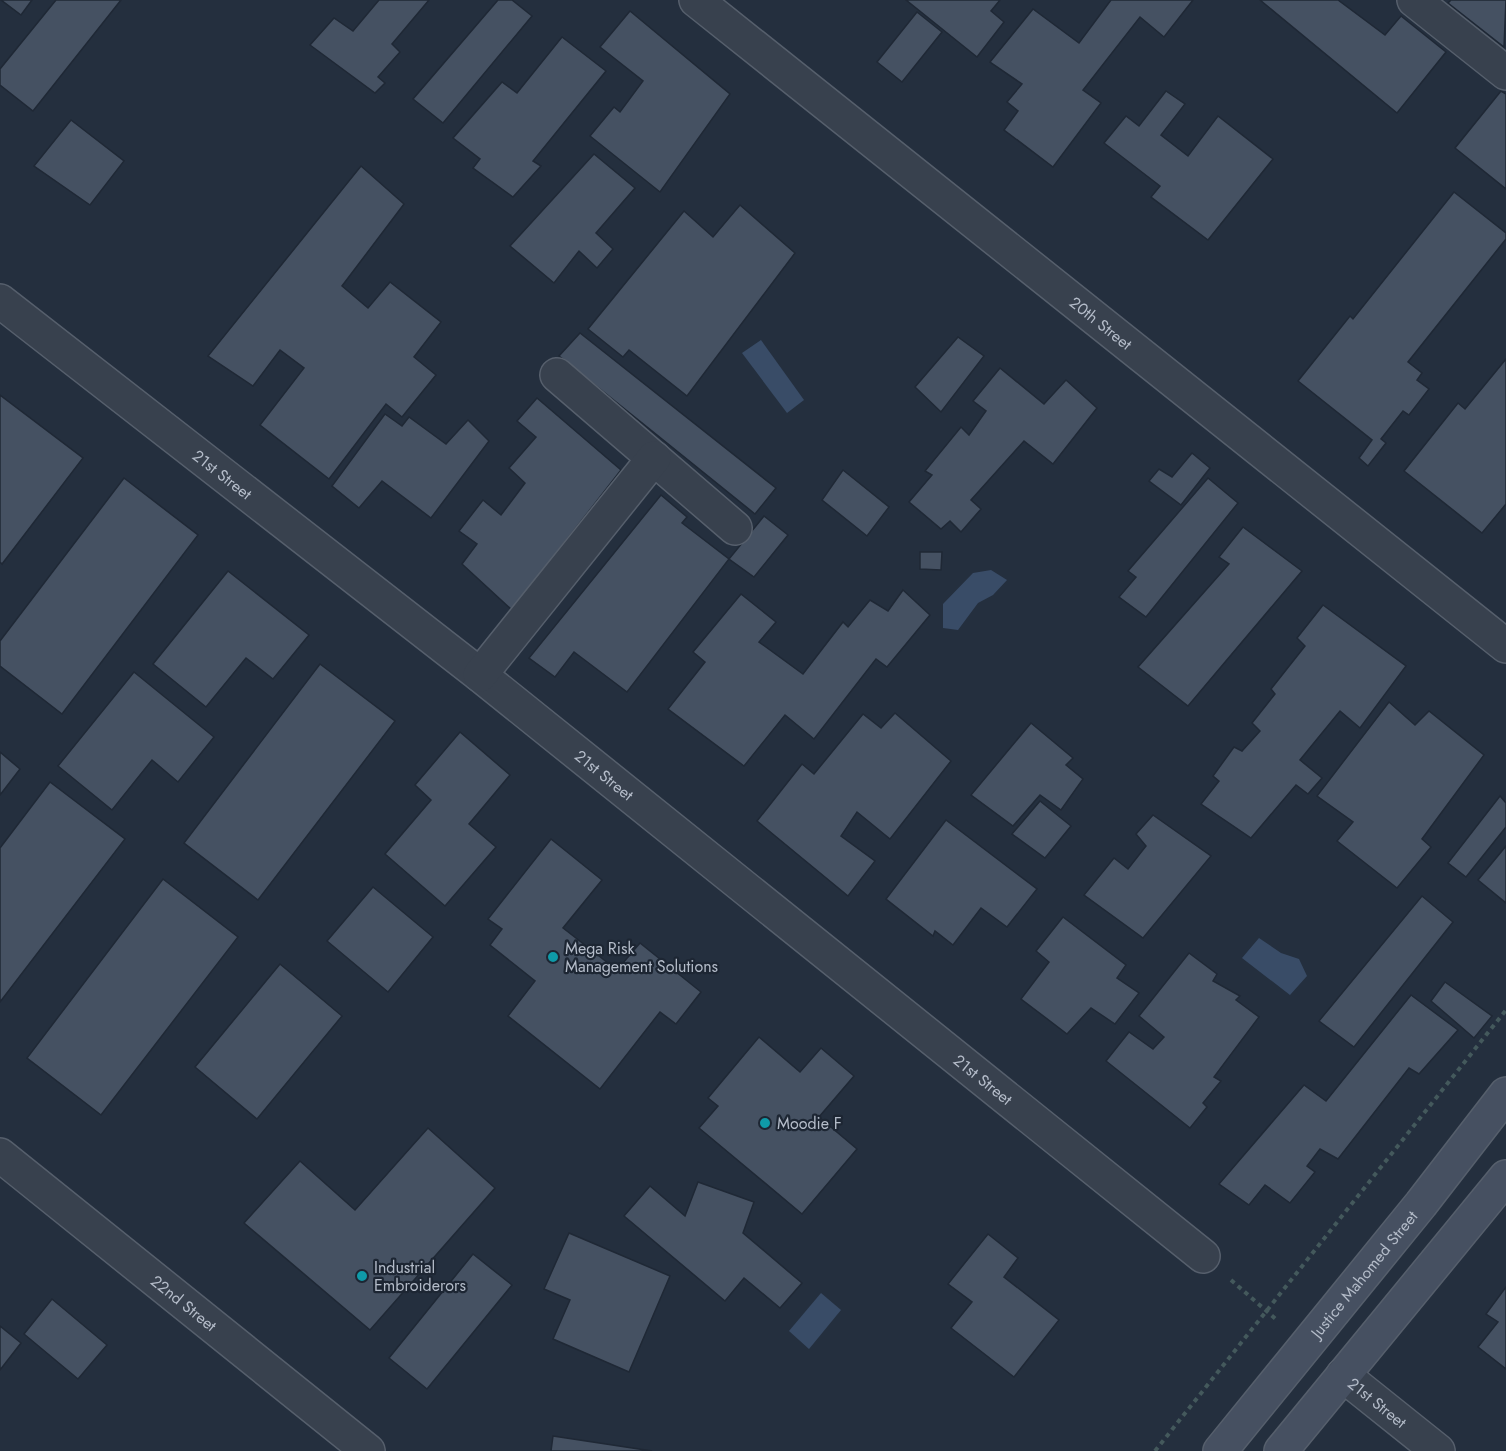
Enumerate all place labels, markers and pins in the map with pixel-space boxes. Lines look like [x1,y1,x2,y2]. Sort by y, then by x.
place label: Mega Risk Management Solutions [565,937,718,978]
marker: Mega Risk Management Solutions [546,950,560,964]
place label: Moodie F [777,1112,842,1135]
marker: Moodie F [758,1116,772,1130]
place label: Industrial Embroiderors [374,1256,466,1297]
marker: Industrial Embroiderors [355,1269,369,1283]

